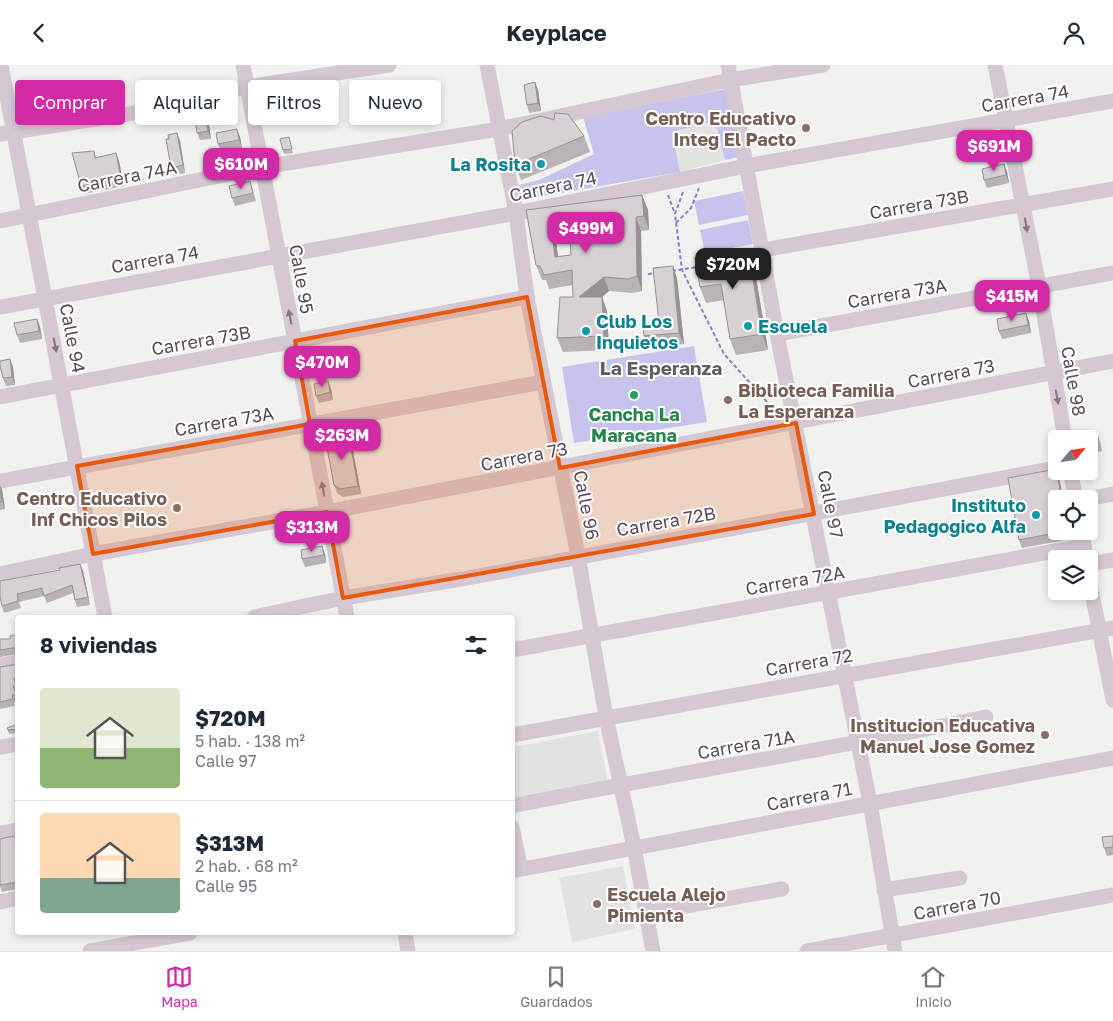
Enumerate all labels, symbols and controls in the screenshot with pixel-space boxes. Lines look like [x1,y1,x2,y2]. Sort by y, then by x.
icon: back [25,19,53,47]
text: Keyplace [506,19,607,46]
icon: person [1060,19,1088,47]
street label: Carrera 74 [979,79,1071,117]
chip: Comprar [15,80,125,125]
chip: Alquilar [135,80,238,125]
chip: Filtros [248,80,339,125]
chip: Nuevo [349,80,441,125]
place label: Centro Educativo Integ El Pacto [645,107,796,150]
marker: Centro Educativo Integ El Pacto [800,122,812,134]
pin: $691M [959,129,1029,172]
text: $691M [967,136,1021,156]
pin: $610M [206,147,276,190]
place label: La Rosita [450,153,531,175]
text: $610M [214,154,268,174]
street label: Carrera 74A [75,156,179,196]
marker: La Rosita [535,158,547,170]
street label: Carrera 74 [507,166,599,206]
street label: Carrera 73B [868,184,970,224]
pin: $499M [551,211,621,254]
text: $499M [558,218,614,238]
one-way arrow [1023,218,1031,234]
street label: Carrera 74 [109,240,201,278]
street label: Calle 95 [285,243,319,315]
pin: $720M [698,247,768,290]
text: $720M [706,254,760,274]
street label: Carrera 73A [846,273,948,313]
pin: $415M [977,279,1047,322]
text: $415M [986,286,1038,306]
street label: Calle 94 [55,301,91,375]
one-way arrow [286,309,294,325]
place label: Club Los Inquietos [596,310,678,353]
place label: Escuela [758,315,827,337]
street label: Carrera 73B [150,320,252,360]
marker: Escuela [742,320,754,332]
marker: Club Los Inquietos [580,325,592,337]
one-way arrow [51,337,59,353]
street label: Calle 98 [1057,344,1091,418]
pin: $470M [287,345,357,388]
text: $470M [295,352,349,372]
street label: Carrera 73 [906,354,996,392]
district label: La Esperanza [600,356,722,379]
place label: Biblioteca Familia La Esperanza [738,379,894,422]
marker: Cancha La Maracana [628,389,640,401]
one-way arrow [1054,390,1062,406]
marker: Biblioteca Familia La Esperanza [722,394,734,406]
street label: Carrera 73A [173,401,275,441]
place label: Cancha La Maracana [588,403,680,446]
pin: $263M [307,419,377,461]
text: $263M [315,425,369,445]
north arrow [1048,430,1098,480]
map controls [1048,430,1098,600]
street label: Carrera 73 [479,437,569,475]
street label: Calle 96 [569,468,605,542]
street label: Calle 97 [814,468,848,540]
one-way arrow [318,480,326,496]
place label: Centro Educativo Inf Chicos Pilos [16,487,167,530]
button: locate [1048,490,1098,540]
place label: Instituto Pedagogico Alfa [883,494,1026,537]
street label: Carrera 72B [615,501,717,541]
marker: Centro Educativo Inf Chicos Pilos [171,502,183,514]
marker: Instituto Pedagogico Alfa [1030,509,1042,521]
pin: $313M [277,511,347,553]
text: $313M [286,517,338,537]
button: layers [1048,550,1098,600]
street label: Carrera 72A [744,560,846,600]
icon: filters [462,631,490,659]
text: 8 viviendas [40,632,157,658]
street label: Carrera 72 [764,644,854,680]
text: $720M [195,705,266,731]
icon: home [80,708,140,768]
place label: Institucion Educativa Manuel Jose Gomez [850,714,1035,757]
street label: Carrera 71A [696,725,796,763]
marker: Institucion Educativa Manuel Jose Gomez [1039,729,1051,741]
text: 5 hab. · 138 m² [195,731,305,751]
text: Calle 97 [195,751,256,771]
street label: Carrera 71 [764,777,854,815]
text: $313M [195,830,264,856]
icon: home [80,833,140,893]
text: 2 hab. · 68 m² [195,856,298,876]
text: Calle 95 [195,876,257,896]
place label: Escuela Alejo Pimienta [607,883,726,926]
street label: Carrera 70 [911,886,1003,924]
marker: Escuela Alejo Pimienta [591,898,603,910]
tab: Mapa [161,963,198,1010]
tab: Guardados [520,963,593,1010]
tab: Inicio [915,963,952,1010]

